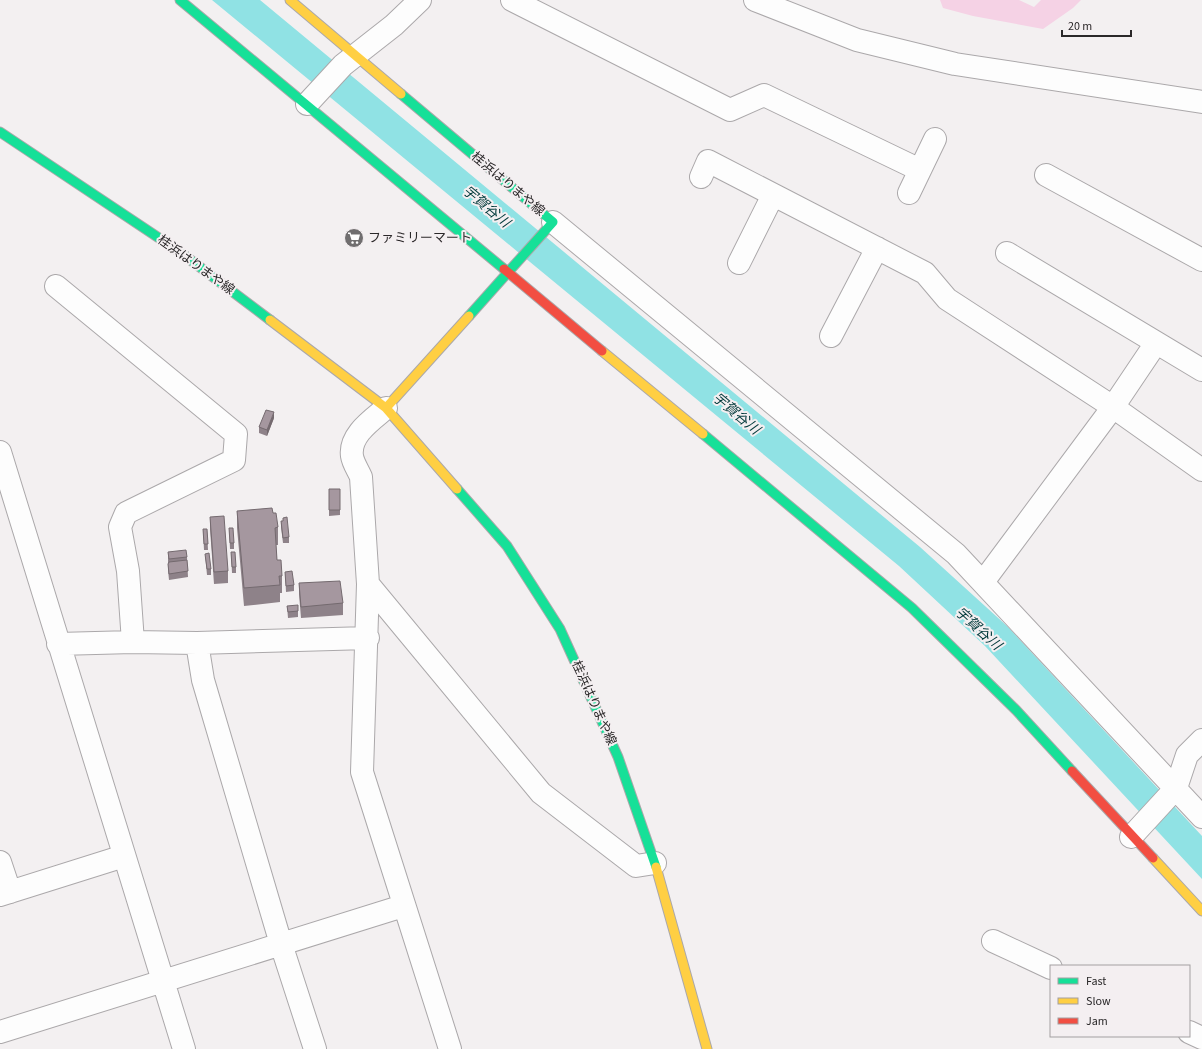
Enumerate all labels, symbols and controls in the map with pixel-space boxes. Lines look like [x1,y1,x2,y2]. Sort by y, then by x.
scale bar [1062,12,1131,38]
text: 20 m [1068,18,1092,35]
street label: 桂浜はりまや線 [467,148,549,220]
water label: 宇賀谷川 [458,181,515,234]
supermarket icon: ファミリーマート [343,227,365,249]
place label: ファミリーマート [368,229,472,247]
street label: 桂浜はりまや線 [154,231,238,299]
water label: 宇賀谷川 [708,388,765,441]
water label: 宇賀谷川 [951,603,1007,657]
street label: 桂浜はりまや線 [567,658,621,748]
legend [1050,965,1190,1037]
text: Fast [1086,973,1106,990]
text: Slow [1086,993,1111,1010]
text: Jam [1086,1013,1108,1030]

